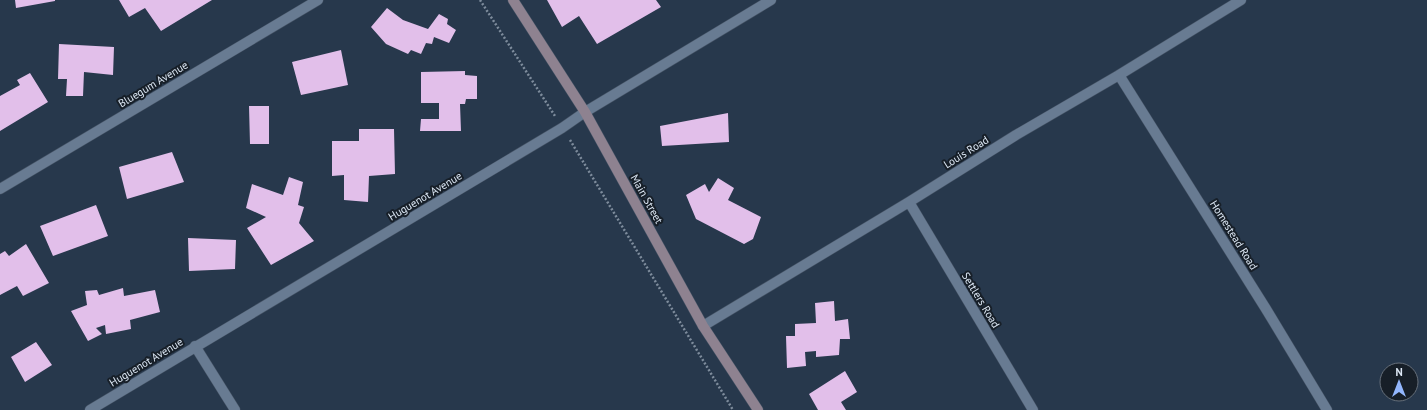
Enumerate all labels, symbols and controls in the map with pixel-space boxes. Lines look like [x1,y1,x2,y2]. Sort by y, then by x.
street label: Bluegum Avenue [116,58,191,110]
street label: Louis Road [941,133,991,171]
street label: Huguenot Avenue [386,168,465,223]
street label: Main Street [628,172,666,226]
street label: Homestead Road [1207,198,1261,272]
street label: Settlers Road [959,270,1003,330]
street label: Huguenot Avenue [107,334,186,389]
north arrow [1379,362,1419,402]
text: N [1395,365,1403,379]

